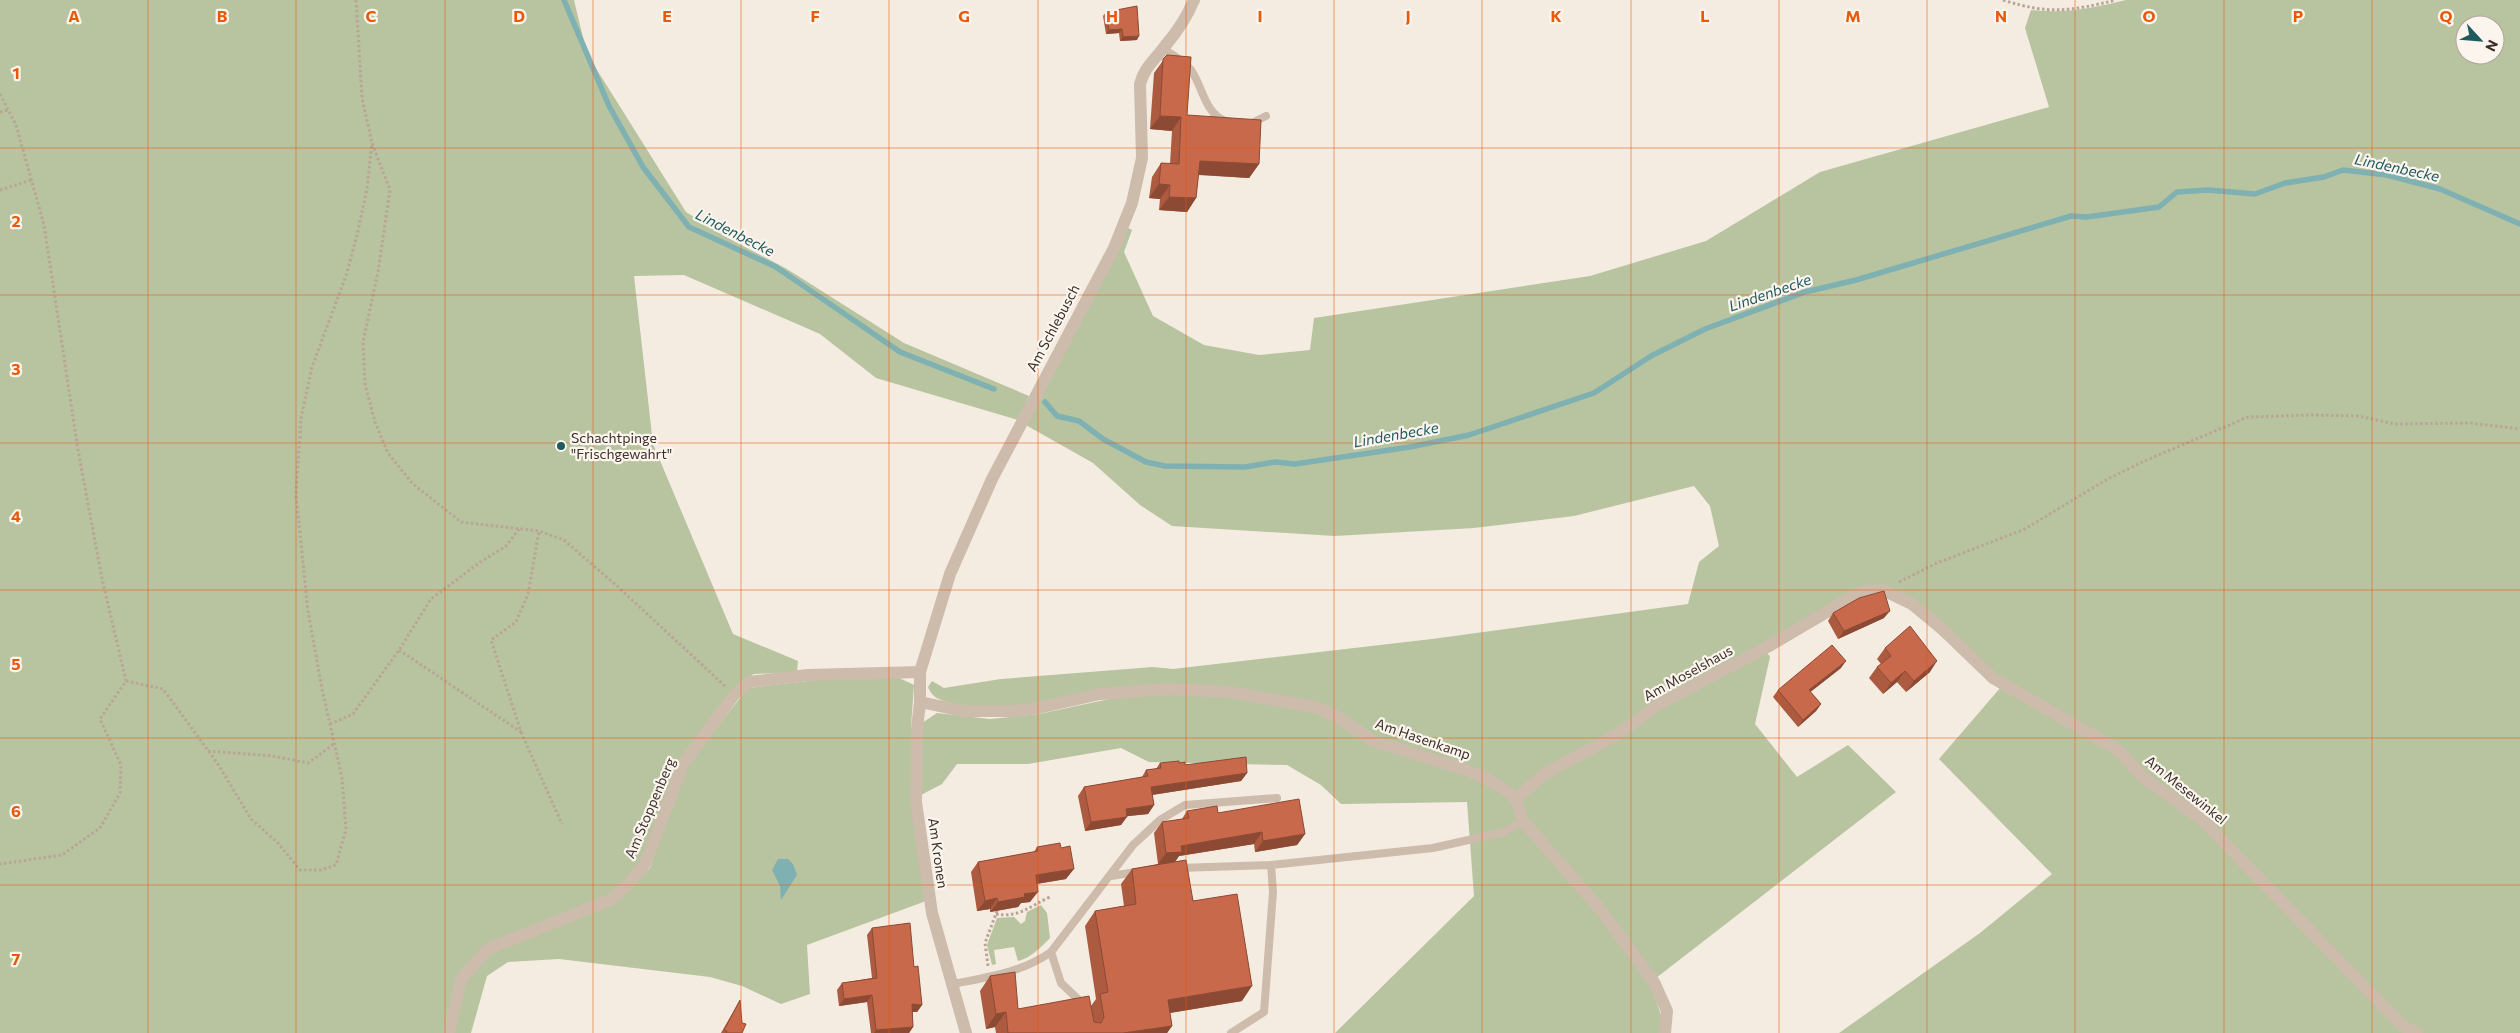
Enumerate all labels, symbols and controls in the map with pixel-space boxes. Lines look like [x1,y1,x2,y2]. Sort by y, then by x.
text: A [68,6,80,25]
text: B [217,6,228,25]
text: C [366,6,377,25]
text: D [513,6,525,25]
text: E [662,6,672,25]
text: F [810,6,820,25]
text: G [958,6,970,25]
text: H [1106,6,1118,25]
text: I [1257,6,1263,25]
text: J [1405,6,1411,25]
text: K [1550,6,1562,25]
text: L [1700,6,1710,25]
text: M [1845,6,1861,25]
text: N [1995,6,2007,25]
text: O [2142,6,2156,25]
text: P [2293,6,2303,25]
text: Q [2439,6,2453,25]
north arrow [2455,15,2505,65]
text: N [2482,37,2502,54]
text: 1 [12,63,20,82]
water label: Lindenbecke [2353,149,2441,185]
water label: Lindenbecke [693,205,778,260]
text: 2 [11,211,21,230]
water label: Lindenbecke [1726,270,1813,315]
street label: Am Schlebusch [1023,281,1083,374]
text: 3 [11,359,21,378]
water label: Lindenbecke [1352,418,1440,450]
place label: Schachtpinge "Frischgewahrt" [571,429,672,462]
marker: Schachtpinge "Frischgewahrt" [555,440,567,452]
text: 4 [11,506,21,525]
street label: Am Moselshaus [1640,641,1735,704]
text: 5 [11,654,21,673]
street label: Am Hasenkamp [1373,714,1473,763]
street label: Am Mesewinkel [2142,752,2230,828]
street label: Am Stoppenberg [621,755,679,861]
text: 6 [11,801,21,820]
street label: Am Kronen [925,817,952,889]
text: 7 [12,949,21,968]

